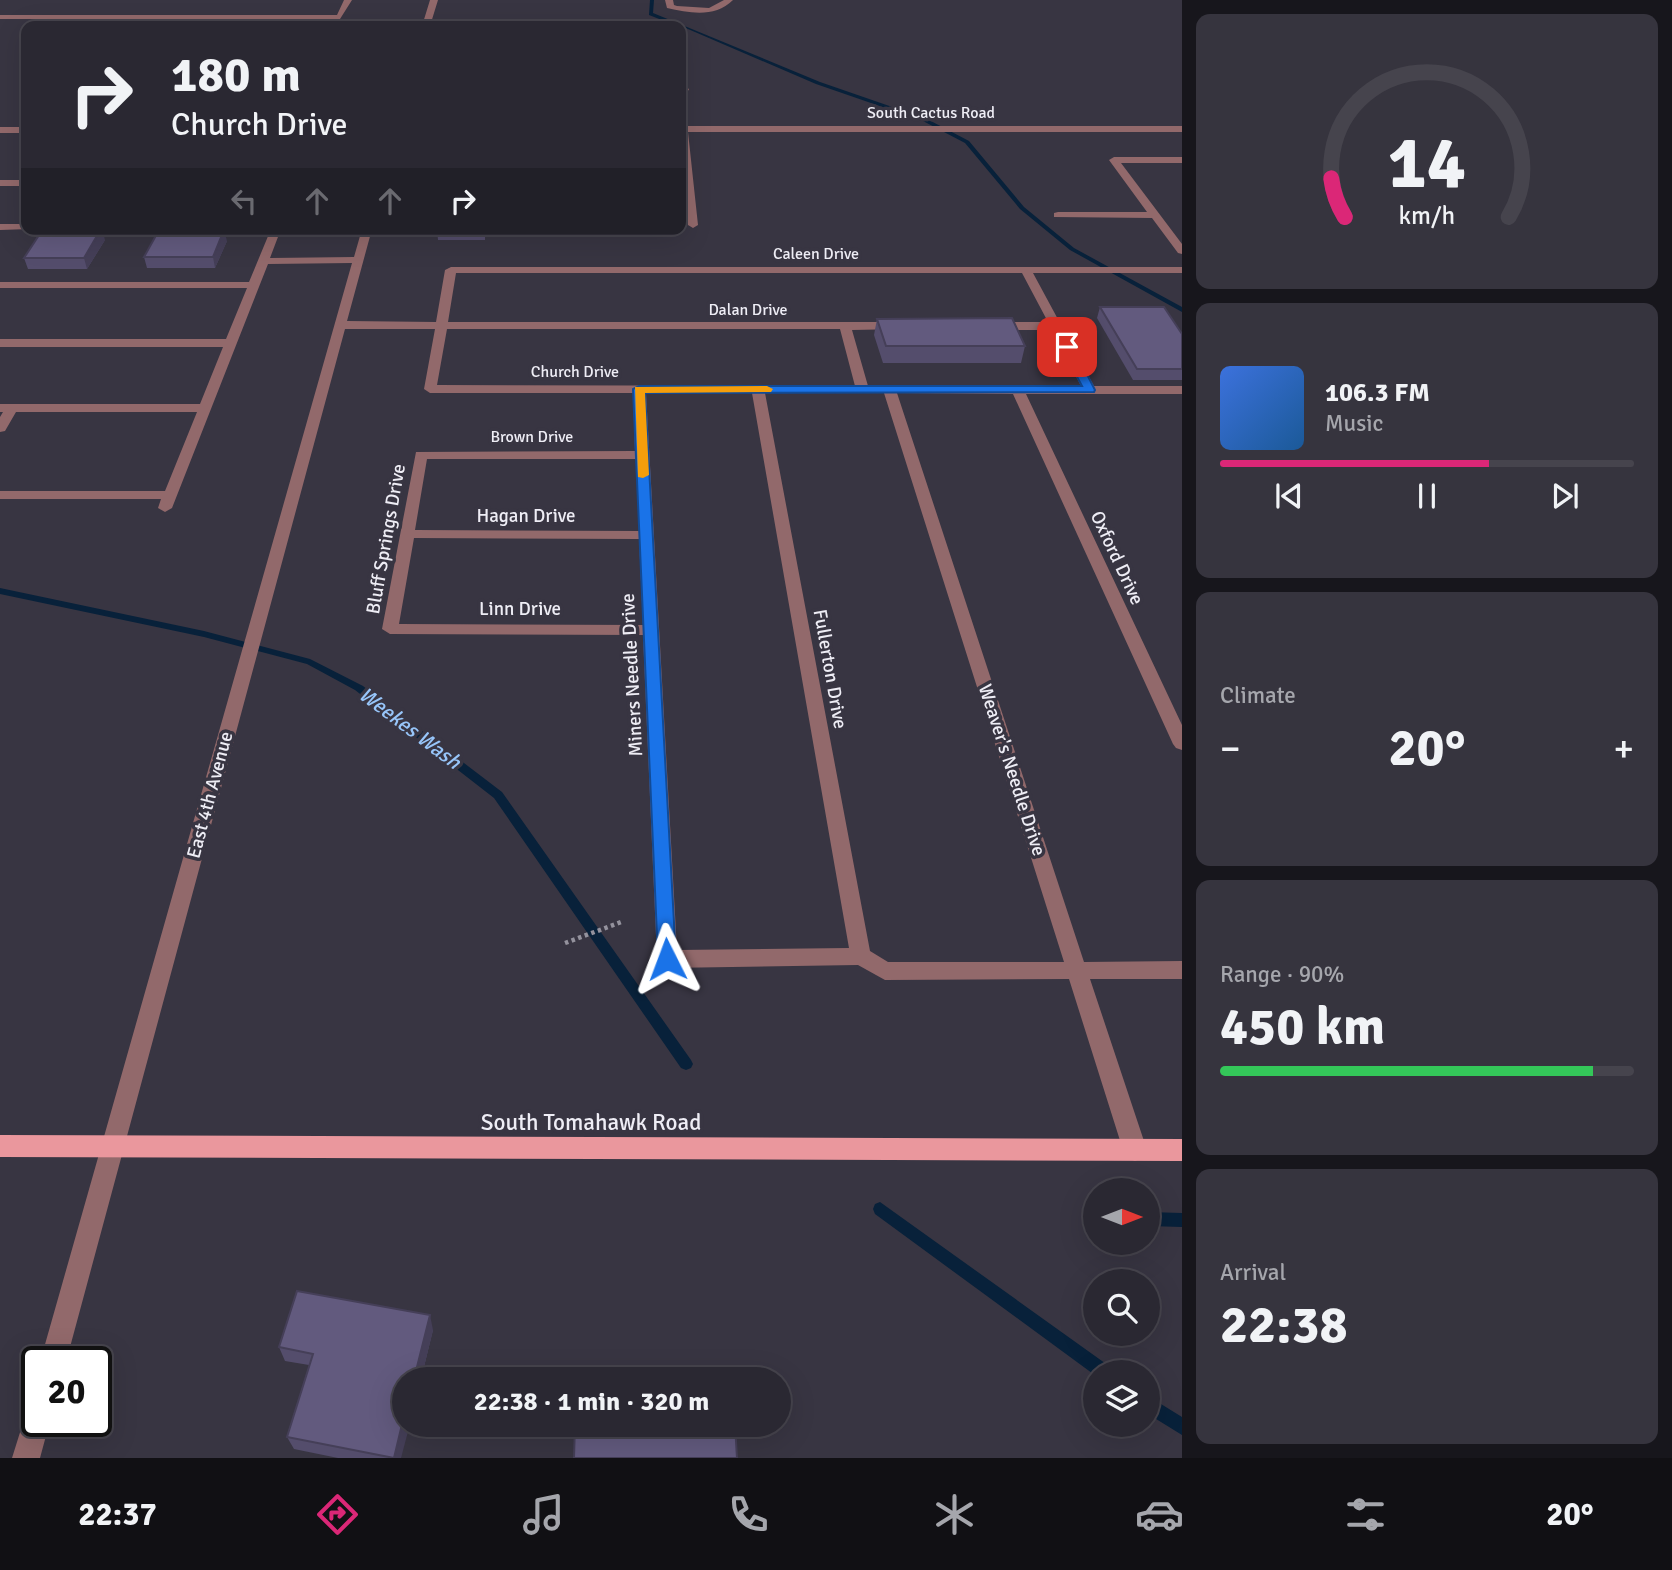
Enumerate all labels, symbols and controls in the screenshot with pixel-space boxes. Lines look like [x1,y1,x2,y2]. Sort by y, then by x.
text: 180 m [171,45,301,105]
icon: right [56,49,147,140]
street label: South Cactus Road [867,103,995,123]
text: Church Drive [171,105,348,144]
text: 14 [1388,120,1466,209]
icon: left [225,182,263,220]
icon: ahead [298,182,336,220]
icon: ahead [371,182,409,220]
icon: right [444,182,482,220]
text: km/h [1399,200,1455,231]
street label: Caleen Drive [773,244,859,264]
street label: Dalan Drive [708,300,788,320]
pin [1037,317,1097,377]
icon: arrive [1048,328,1086,366]
street label: Church Drive [531,362,619,382]
text: 106.3 FM [1325,377,1430,409]
text: Music [1325,409,1383,438]
street label: Brown Drive [491,427,573,447]
street label: Bluff Springs Drive [361,462,411,616]
icon: previous [1270,477,1308,515]
icon: pause [1408,477,1446,515]
icon: next [1546,477,1584,515]
street label: Hagan Drive [476,504,576,528]
street label: Oxford Drive [1085,507,1149,609]
street label: Miners Needle Drive [616,593,648,757]
street label: Linn Drive [479,597,561,621]
street label: Fullerton Drive [808,607,852,731]
water label: Weekes Wash [354,681,467,775]
street label: Weaver's Needle Drive [973,681,1051,859]
text: Climate [1220,681,1296,710]
text: 20° [1389,716,1465,780]
text: − [1220,725,1241,772]
text: + [1613,725,1634,772]
street label: East 4th Avenue [182,729,238,861]
position arrow [630,922,704,996]
text: Range · 90% [1220,960,1344,989]
text: 450 km [1220,995,1385,1059]
street label: South Tomahawk Road [481,1108,701,1137]
north arrow [1083,1178,1160,1255]
map controls [1083,1178,1160,1437]
text: Arrival [1220,1258,1286,1287]
button: search [1083,1269,1160,1346]
text: 22:38 [1220,1293,1348,1357]
speed limit sign: 20 [21,1346,112,1437]
button: layers [1083,1360,1160,1437]
text: 22:38 · 1 min · 320 m [474,1386,709,1418]
icon: directions [313,1490,362,1539]
icon: music [519,1490,568,1539]
icon: phone [724,1490,773,1539]
icon: climate [930,1490,979,1539]
icon: car [1135,1490,1184,1539]
icon: filters [1341,1490,1390,1539]
text: 22:37 [78,1495,157,1534]
text: 20° [1546,1495,1594,1534]

